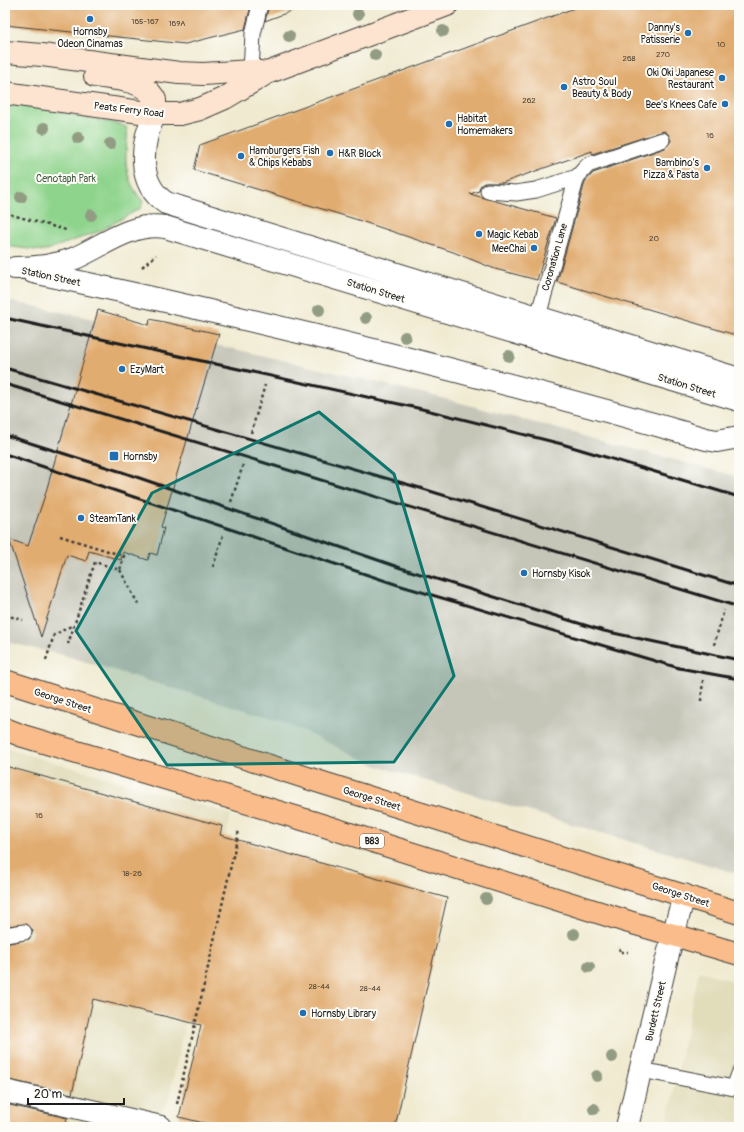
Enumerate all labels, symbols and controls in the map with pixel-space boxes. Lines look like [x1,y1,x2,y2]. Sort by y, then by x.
marker: Hornsby Odeon Cinamas [85,14,95,24]
house number: 165-167 [131,17,159,26]
house number: 169A [168,19,186,28]
place label: Danny's Patisserie [641,22,681,46]
place label: Hornsby Odeon Cinamas [57,26,123,50]
marker: Danny's Patisserie [683,28,693,38]
house number: 10 [717,40,726,49]
house number: 270 [656,50,671,59]
house number: 268 [622,54,636,63]
place label: Oki Oki Japanese Restaurant [647,67,715,91]
marker: Oki Oki Japanese Restaurant [717,73,727,83]
place label: Astro Soul Beauty & Body [572,76,632,100]
marker: Astro Soul Beauty & Body [559,82,569,92]
house number: 262 [522,96,536,105]
place label: Bee's Knees Cafe [645,99,717,111]
marker: Bee's Knees Cafe [720,99,730,109]
street label: Peats Ferry Road [93,100,165,120]
place label: Habitat Homemakers [457,113,513,137]
marker: Habitat Homemakers [444,119,454,129]
house number: 16 [706,131,714,140]
place label: Hamburgers Fish & Chips Kebabs [249,145,320,169]
marker: H&R Block [325,148,335,158]
place label: H&R Block [338,148,382,160]
marker: Hamburgers Fish & Chips Kebabs [236,151,246,161]
place label: Bambino's Pizza & Pasta [643,157,700,181]
marker: Bambino's Pizza & Pasta [702,163,712,173]
park label: Cenotaph Park [36,173,97,185]
street label: Coronation Lane [540,222,570,292]
marker: Magic Kebab [474,229,484,239]
place label: Magic Kebab [487,229,538,241]
house number: 20 [649,234,660,243]
place label: MeeChai [492,243,526,255]
marker: MeeChai [529,243,539,253]
street label: Station Street [20,265,82,289]
street label: Station Street [345,276,407,306]
marker: EzyMart [117,364,127,374]
place label: EzyMart [130,364,165,376]
street label: Station Street [656,371,718,401]
marker: Hornsby [108,450,120,462]
place label: Hornsby [123,451,158,463]
marker: SteamTank [76,513,86,523]
place label: SteamTank [89,513,137,525]
marker: Hornsby Kisok [519,568,529,578]
place label: Hornsby Kisok [532,568,591,580]
street label: George Street [32,686,94,716]
street label: George Street [341,784,403,814]
house number: 16 [35,811,43,820]
road number: B83 [360,834,384,848]
house number: 18-26 [122,869,142,878]
street label: George Street [650,880,712,910]
street label: Burdett Street [643,979,669,1042]
house number: 28-44 [308,982,330,991]
house number: 28-44 [359,984,381,993]
marker: Hornsby Library [298,1008,308,1018]
place label: Hornsby Library [311,1008,377,1020]
scale bar [28,1080,124,1106]
text: 20 m [34,1087,63,1102]

